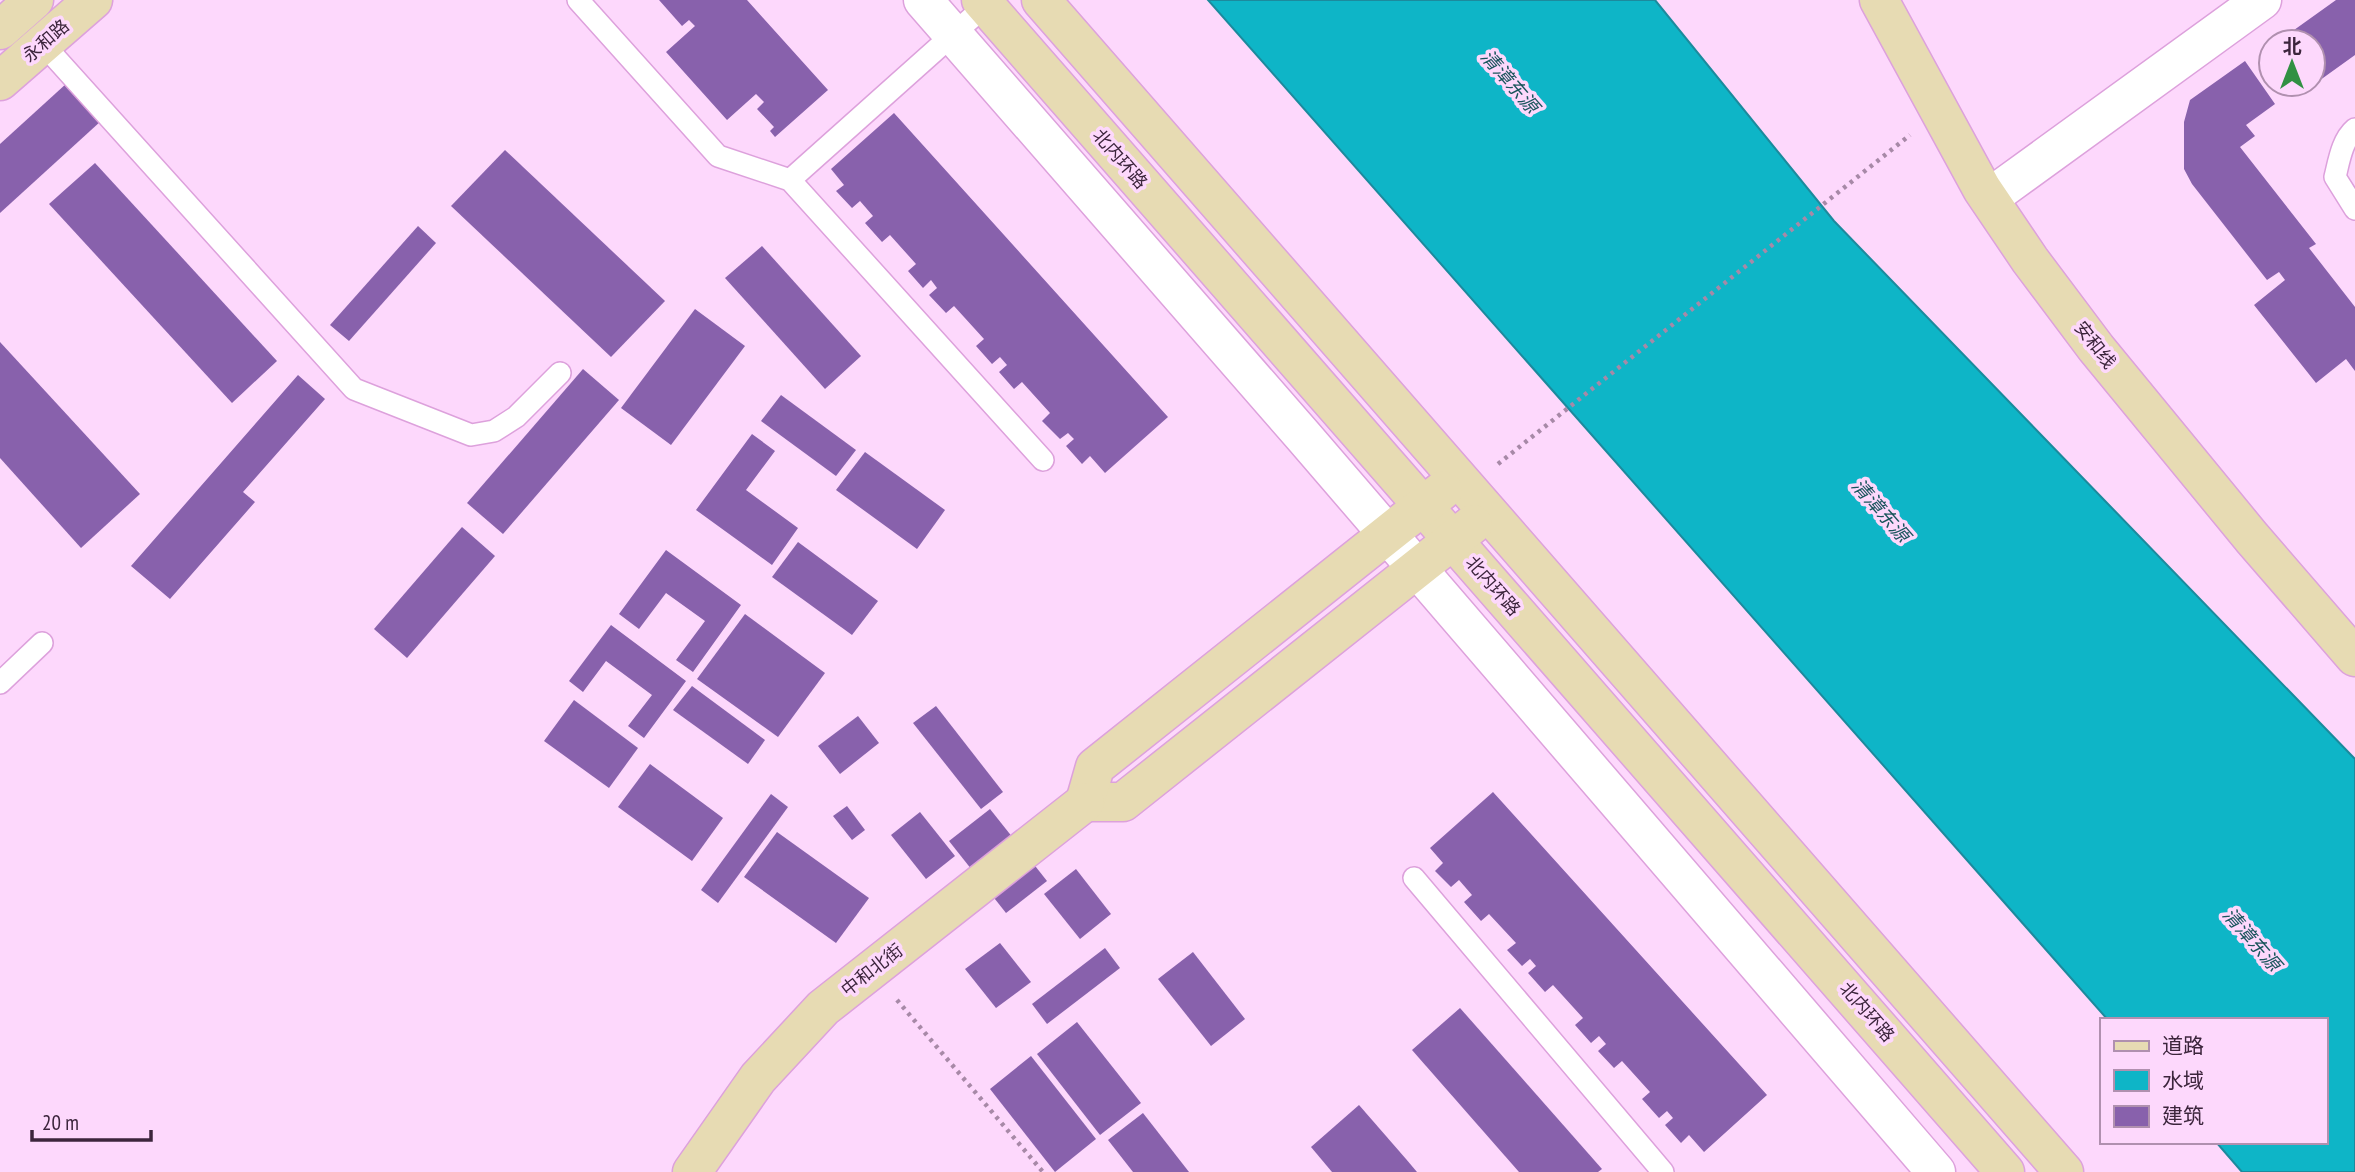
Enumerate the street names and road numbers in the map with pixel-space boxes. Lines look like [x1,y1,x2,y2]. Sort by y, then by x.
street label: 永和路 [18,14,74,67]
street label: 北内环路 [1088,124,1153,193]
street label: 安和线 [2070,316,2121,373]
street label: 北内环路 [1461,551,1526,620]
street label: 中和北街 [836,938,907,1001]
street label: 北内环路 [1835,977,1900,1046]

